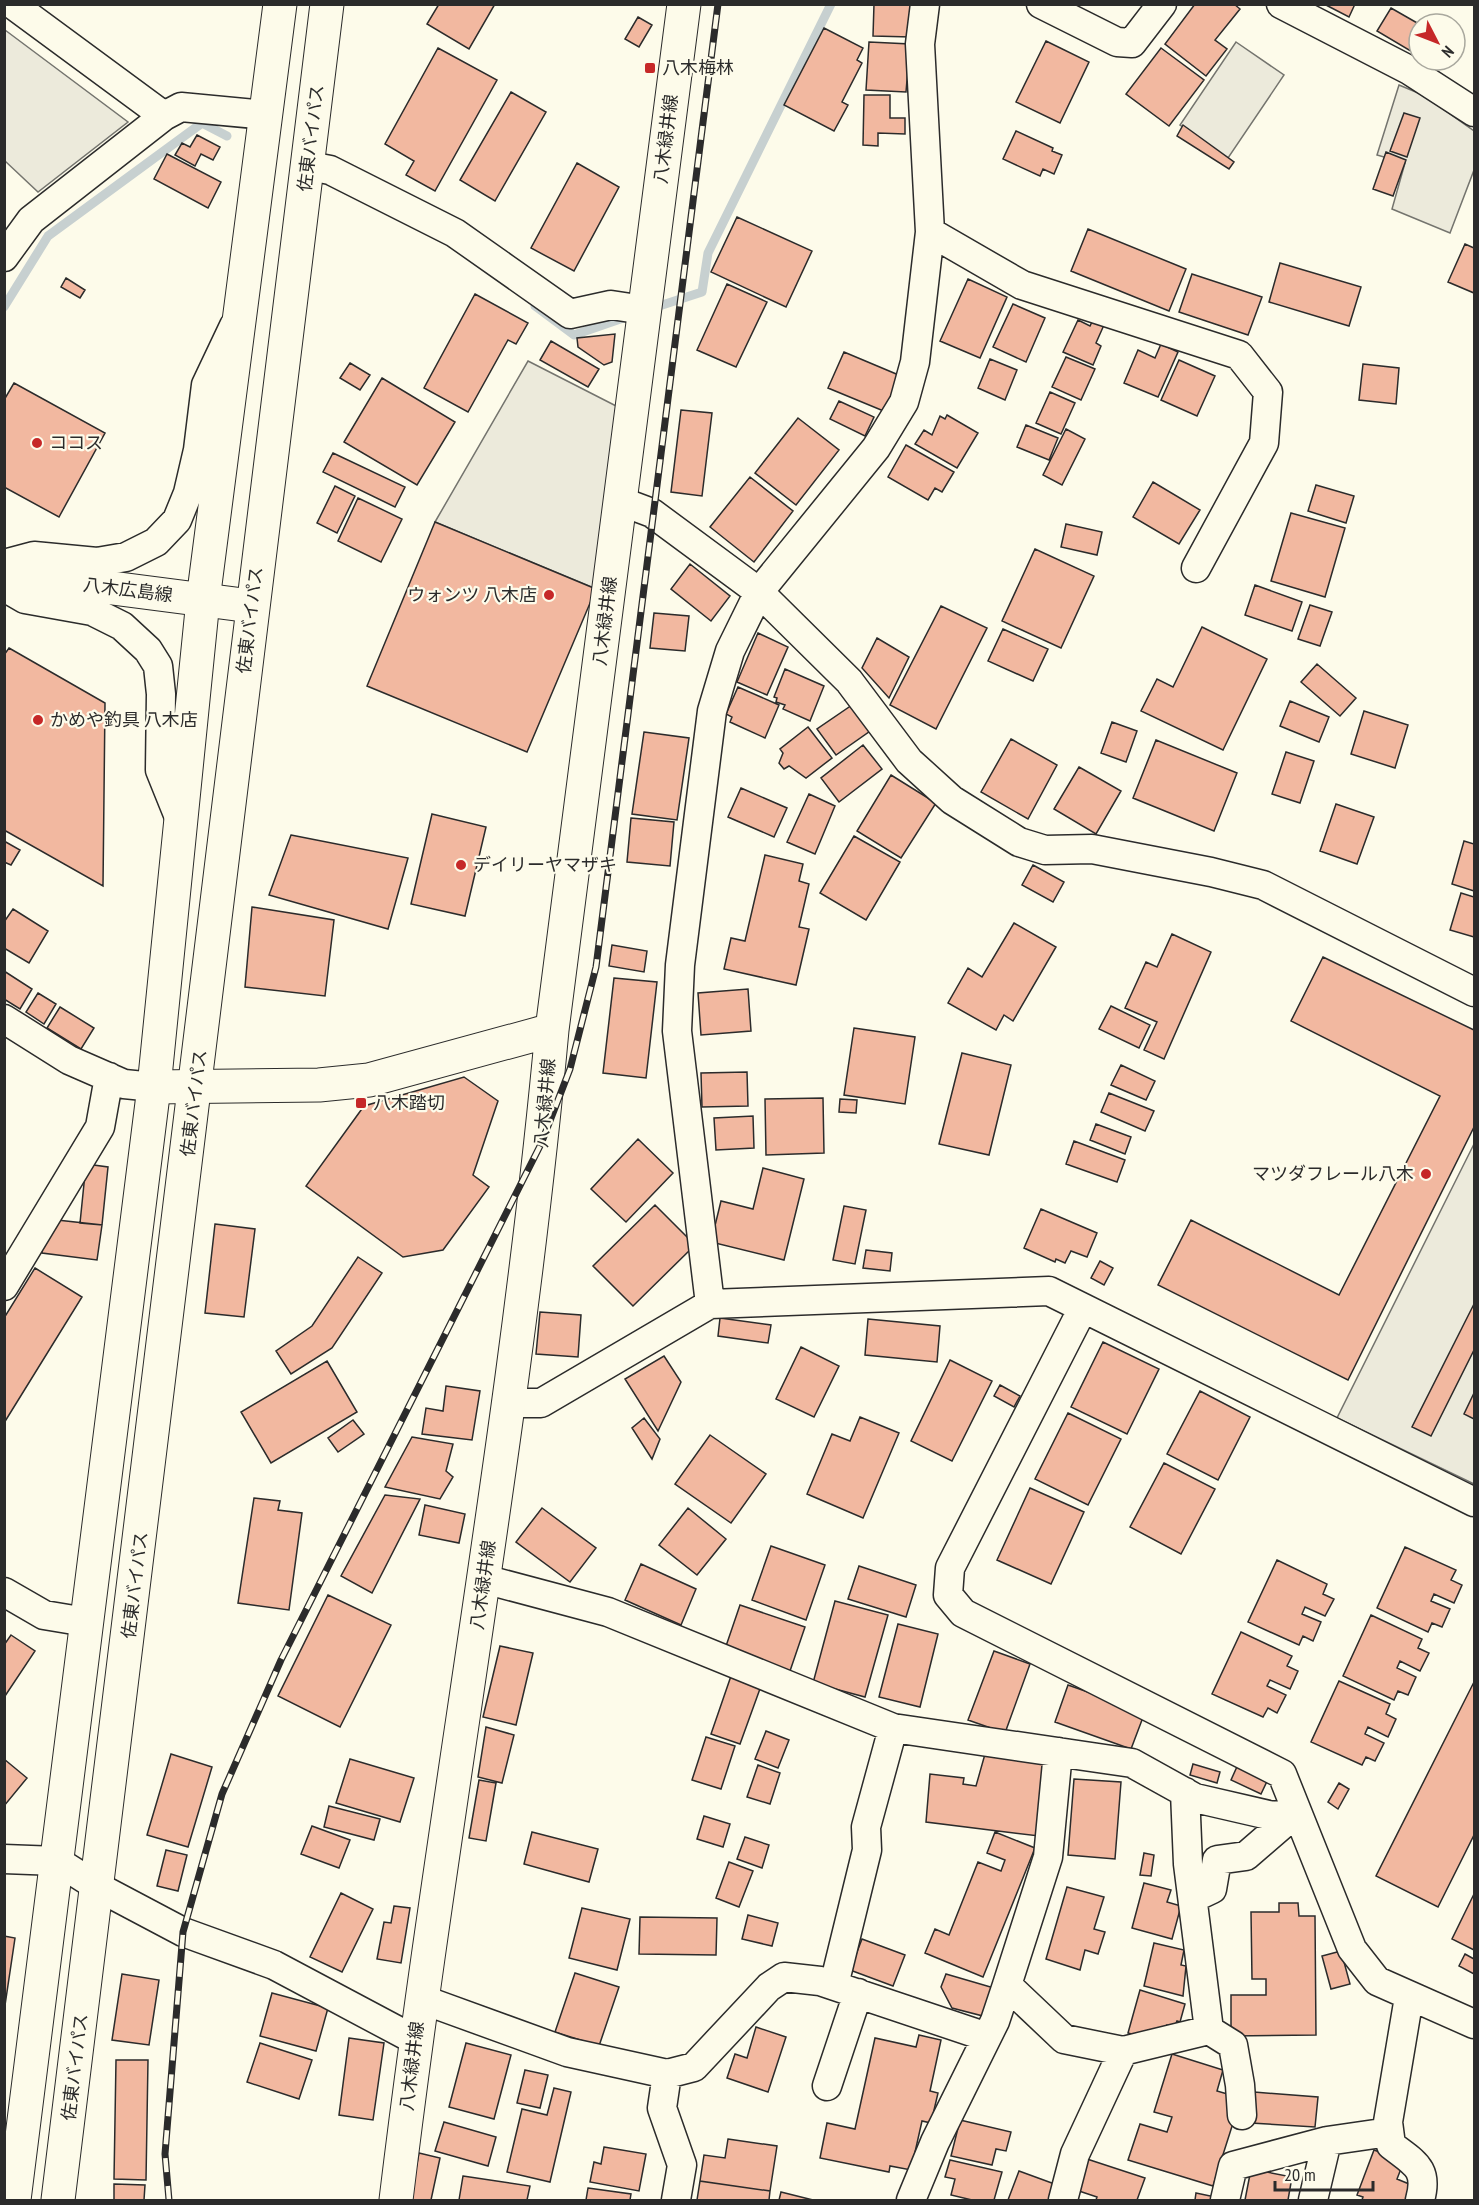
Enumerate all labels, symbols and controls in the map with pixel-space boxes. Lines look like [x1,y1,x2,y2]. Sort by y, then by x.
north arrow [1407,12,1467,72]
text: N [1438,42,1458,62]
place label: 八木梅林 [662,56,734,79]
marker: 八木梅林 [643,61,657,75]
street label: 佐東バイパス [293,83,328,193]
street label: 八木緑井線 [649,93,682,185]
place label: ココス [49,431,103,454]
marker: ココス [30,436,44,450]
street label: 佐東バイパス [232,565,267,675]
street label: 八木広島線 [82,573,174,606]
street label: 八木緑井線 [588,575,621,667]
place label: ウォンツ 八木店 [407,583,537,606]
marker: ウォンツ 八木店 [542,588,556,602]
place label: かめや釣具 八木店 [50,708,198,731]
marker: かめや釣具 八木店 [31,713,45,727]
place label: デイリーヤマザキ [473,853,617,876]
marker: デイリーヤマザキ [454,858,468,872]
street label: 佐東バイパス [176,1048,211,1158]
street label: 八木緑井線 [529,1057,560,1149]
place label: 八木踏切 [373,1091,445,1114]
marker: 八木踏切 [354,1096,368,1110]
place label: マツダフレール八木 [1252,1162,1414,1185]
marker: マツダフレール八木 [1419,1167,1433,1181]
street label: 佐東バイパス [117,1530,152,1640]
street label: 八木緑井線 [465,1539,500,1631]
street label: 佐東バイパス [57,2012,92,2122]
street label: 八木緑井線 [395,2020,428,2112]
scale bar [1275,2154,1372,2192]
text: 20 m [1284,2163,1316,2186]

